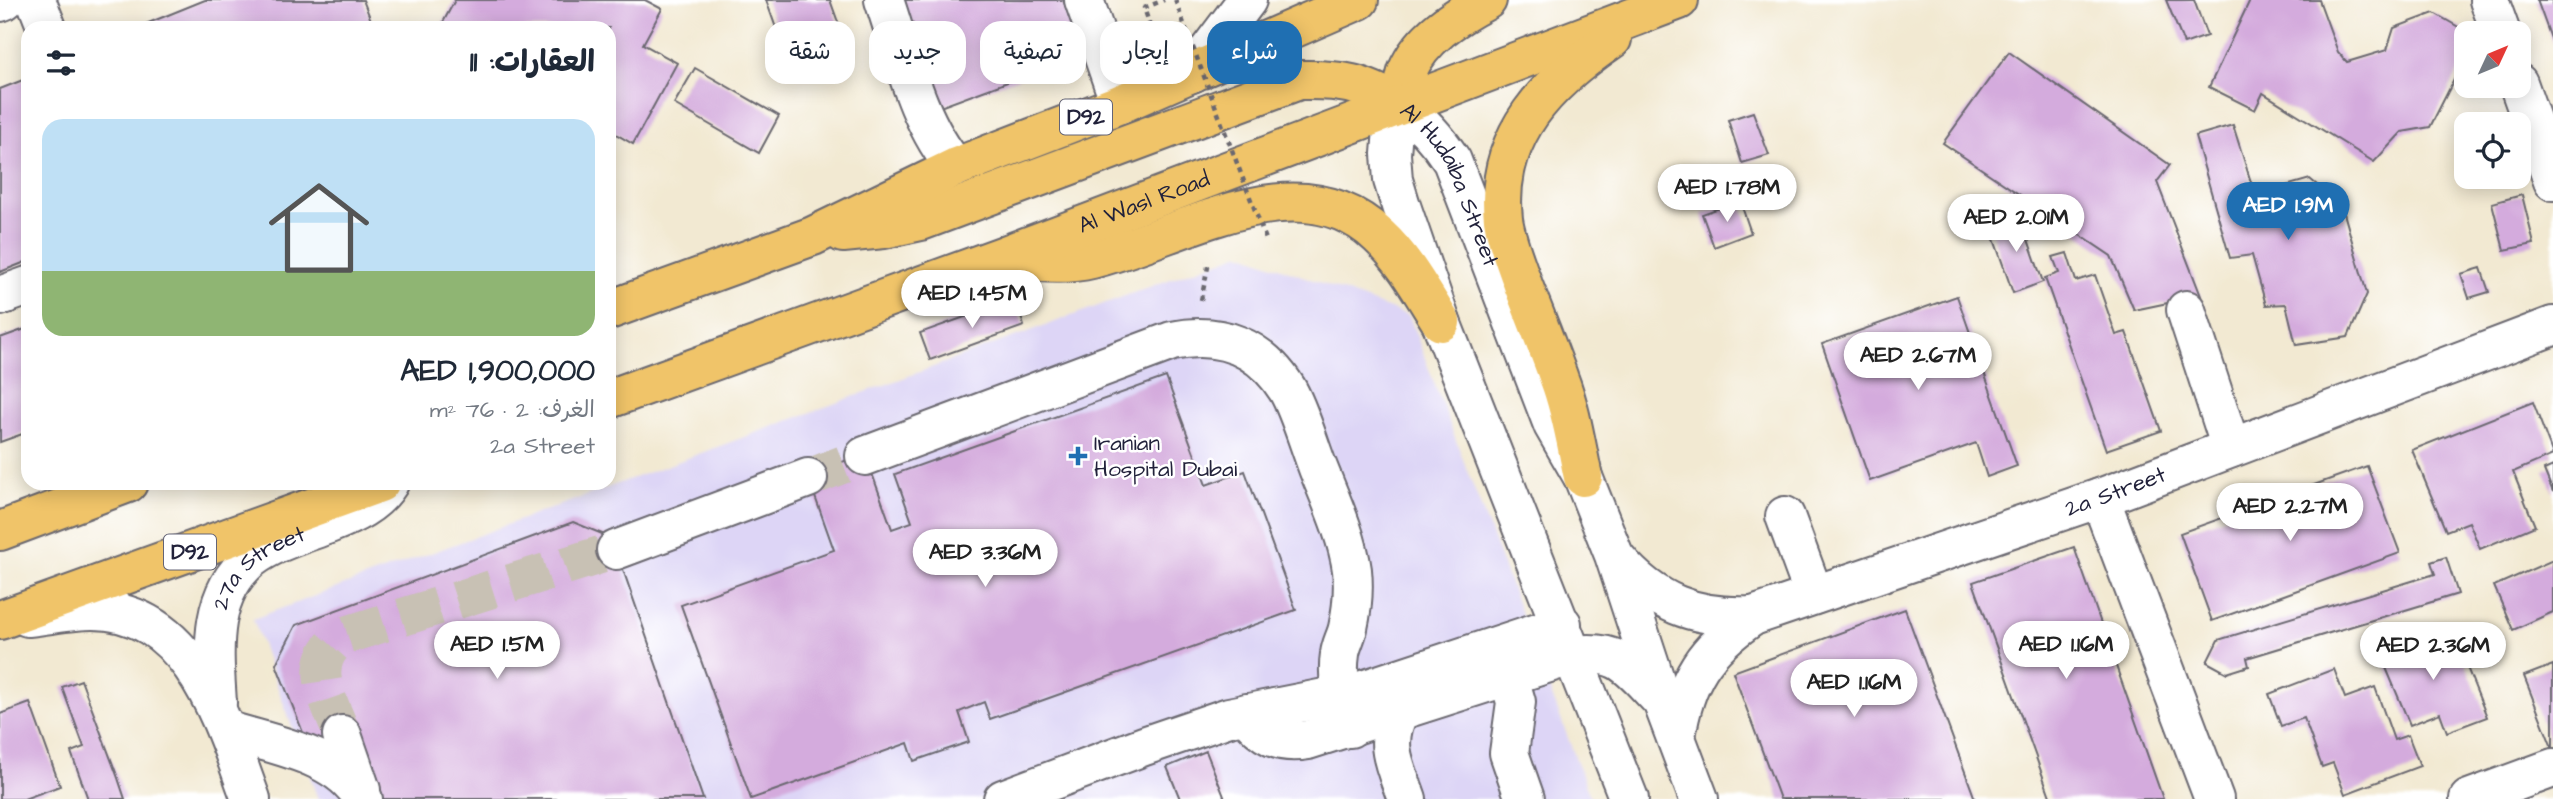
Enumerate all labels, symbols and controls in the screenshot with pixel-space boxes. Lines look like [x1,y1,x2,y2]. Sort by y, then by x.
chip: شقة [765,21,855,84]
chip: جديد [869,21,966,84]
chip: تصفية [980,21,1086,84]
chip: إيجار [1100,21,1193,84]
chip: شراء [1207,21,1302,84]
north arrow [2454,21,2530,98]
map controls [2454,21,2531,189]
text: العقارات: 11 [470,41,595,83]
icon: filters [42,44,80,82]
street label: Al Hudaiba Street [1393,95,1507,272]
road number: D92 [1060,100,1112,134]
button: locate [2454,112,2531,189]
street label: Al Wasl Road [1074,163,1214,242]
pin: AED 1.78M [1647,164,1807,224]
icon: home [256,165,382,291]
text: AED 1.78M [1674,171,1780,203]
pin: AED 1.9M [2216,182,2360,242]
text: AED 1.9M [2243,189,2333,221]
pin: AED 2.01M [1936,194,2096,254]
text: AED 2.01M [1963,201,2069,233]
pin: AED 1.45M [892,270,1052,330]
text: AED 1.45M [917,277,1027,309]
pin: AED 2.67M [1838,332,1998,392]
text: AED 2.67M [1860,339,1976,371]
text: AED 1,900,000 [400,350,595,392]
text: الغرف: 2 · 76 m² [430,394,595,426]
place label: Iranian Hospital Dubai [1094,427,1238,485]
text: 2a Street [490,430,595,462]
marker: Iranian Hospital Dubai [1068,446,1088,466]
street label: 2a Street [2061,458,2171,525]
pin: AED 2.27M [2210,484,2370,543]
text: AED 2.27M [2232,490,2348,522]
street label: 27a Street [204,518,310,614]
pin: AED 3.36M [905,530,1065,589]
road number: D92 [164,534,216,570]
text: AED 3.36M [929,536,1041,568]
pin: AED 1.5M [425,622,569,681]
pin: AED 1.16M [1986,622,2146,681]
pin: AED 2.36M [2353,622,2513,682]
text: AED 1.5M [450,628,544,660]
text: AED 1.16M [2018,628,2114,660]
text: AED 2.36M [2376,629,2490,661]
pin: AED 1.16M [1774,660,1934,719]
text: AED 1.16M [1806,666,1902,698]

